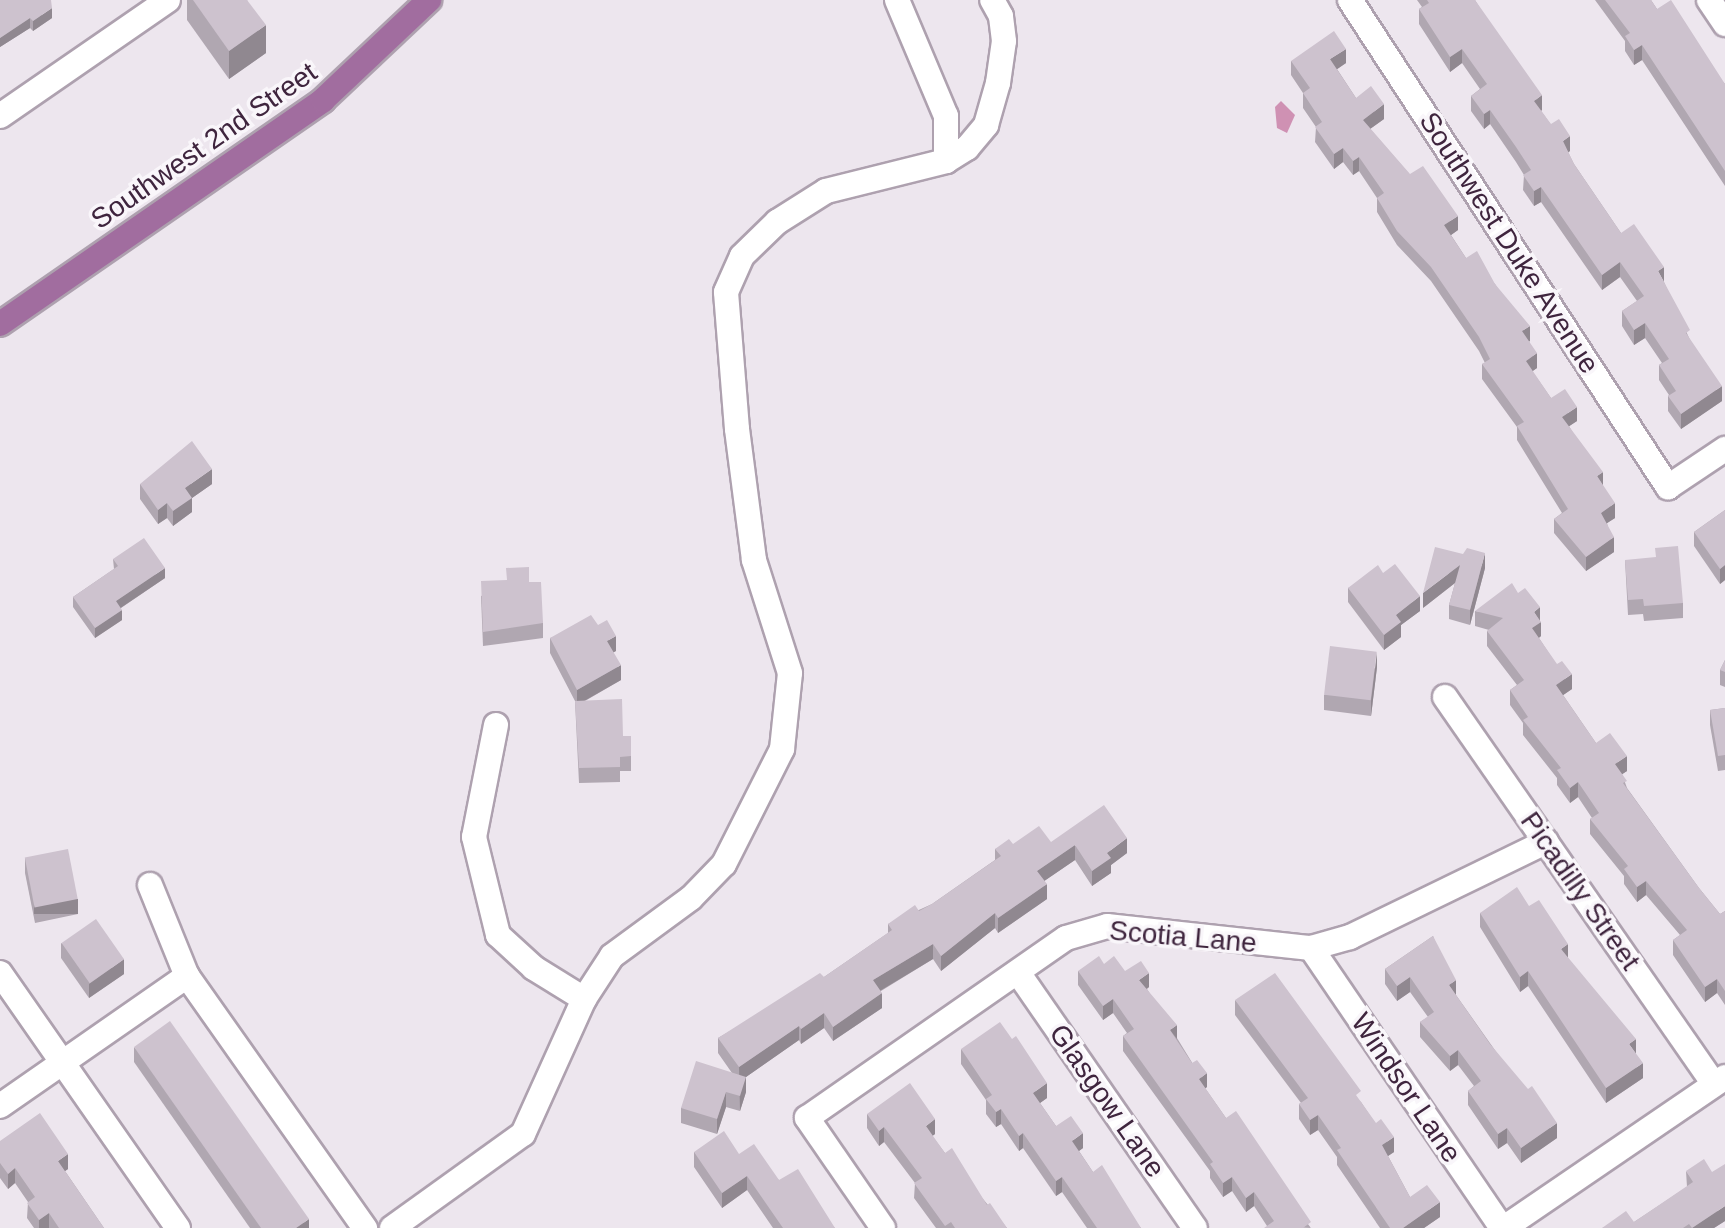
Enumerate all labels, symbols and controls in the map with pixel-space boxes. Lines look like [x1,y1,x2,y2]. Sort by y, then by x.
street label: Southwest 2nd Street [85,55,323,237]
street label: Southwest Duke Avenue [1412,105,1606,381]
street label: Picadilly Street [1513,806,1647,976]
street label: Scotia Lane [1108,914,1258,960]
street label: Windsor Lane [1344,1007,1468,1169]
street label: Glasgow Lane [1042,1018,1172,1184]

